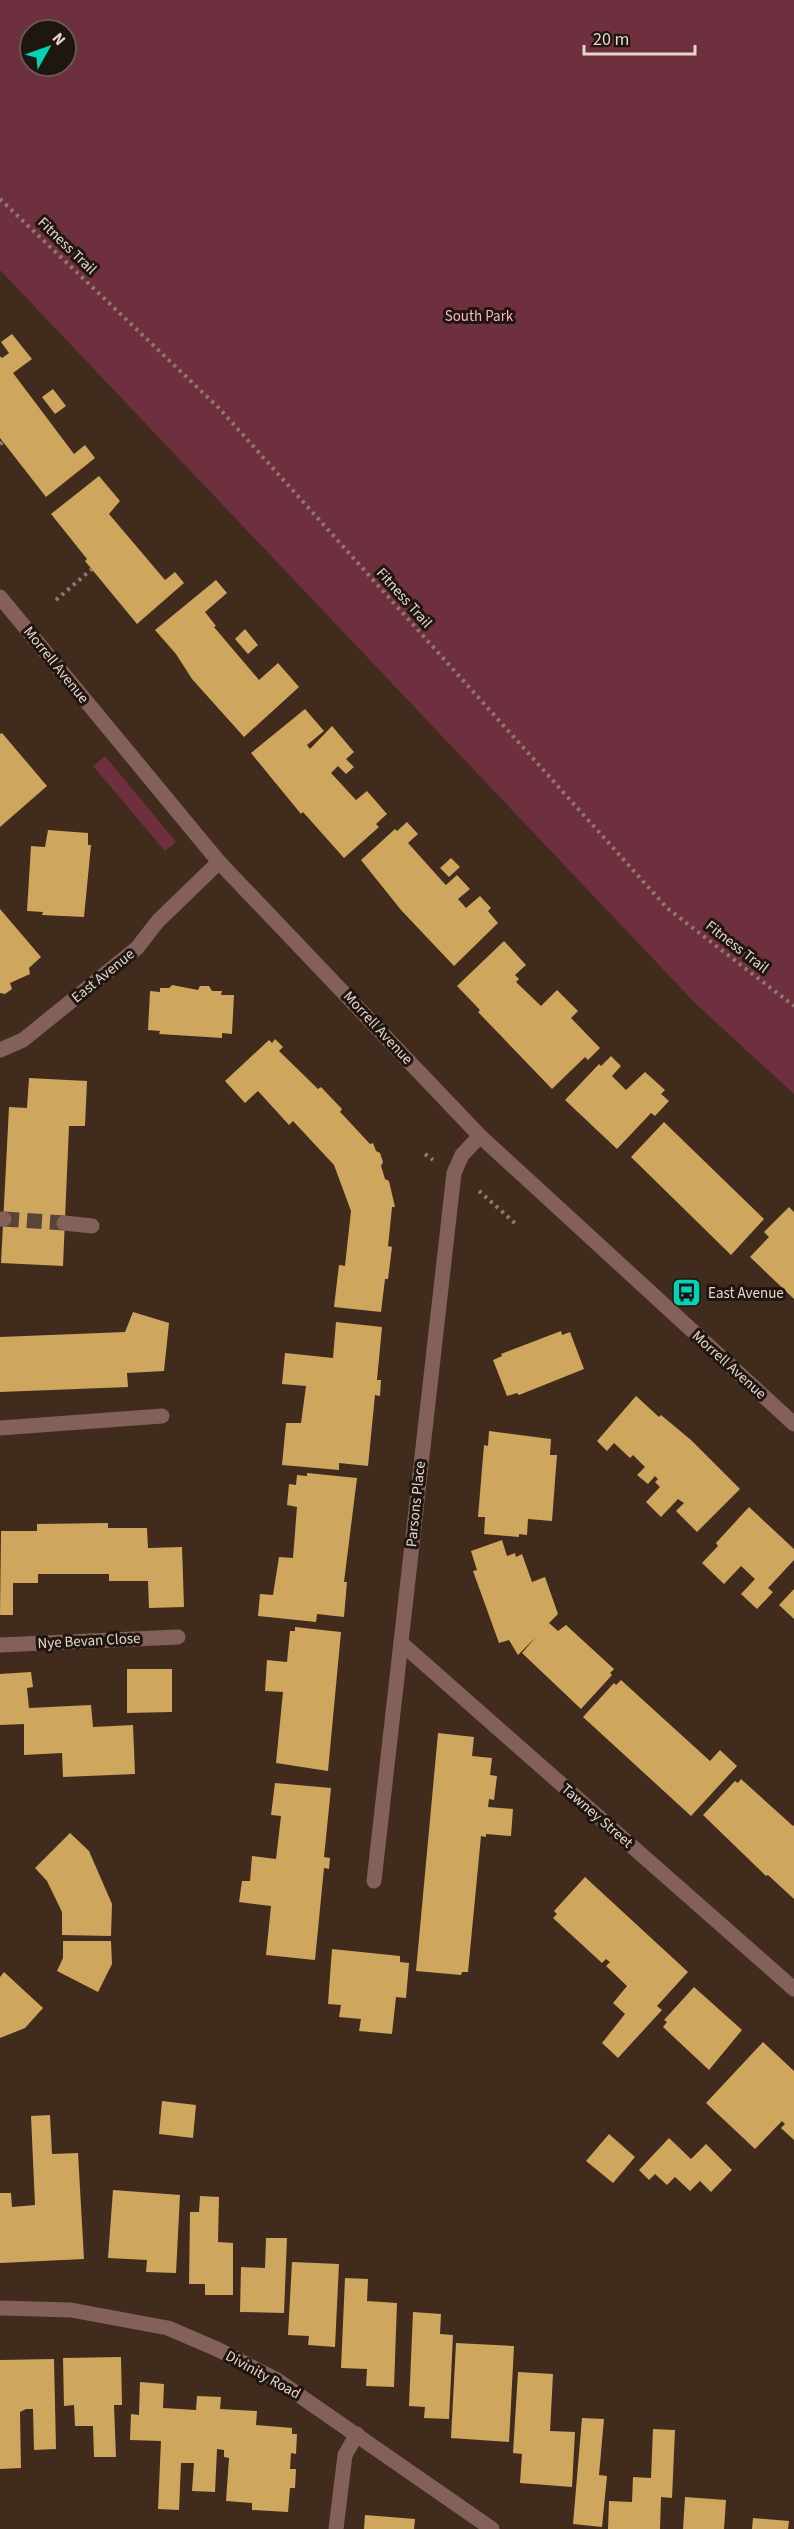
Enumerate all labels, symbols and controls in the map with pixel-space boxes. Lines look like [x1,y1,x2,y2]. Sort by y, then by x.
north arrow [18,18,78,78]
scale bar [584,18,695,56]
text: 20 m [593,27,629,52]
text: N [47,28,71,50]
street label: Fitness Trail [33,213,101,280]
park label: South Park [445,306,514,327]
street label: Fitness Trail [371,563,437,633]
street label: Morrell Avenue [18,622,94,708]
street label: Fitness Trail [701,916,773,978]
street label: East Avenue [67,944,139,1008]
street label: Morrell Avenue [338,987,418,1069]
bus stop icon: East Avenue [671,1277,703,1309]
place label: East Avenue [708,1283,784,1304]
street label: Morrell Avenue [687,1326,771,1404]
street label: Parsons Place [401,1460,431,1548]
street label: Nye Bevan Close [37,1628,141,1654]
street label: Tawney Street [557,1779,637,1853]
street label: Divinity Road [222,2346,304,2404]

